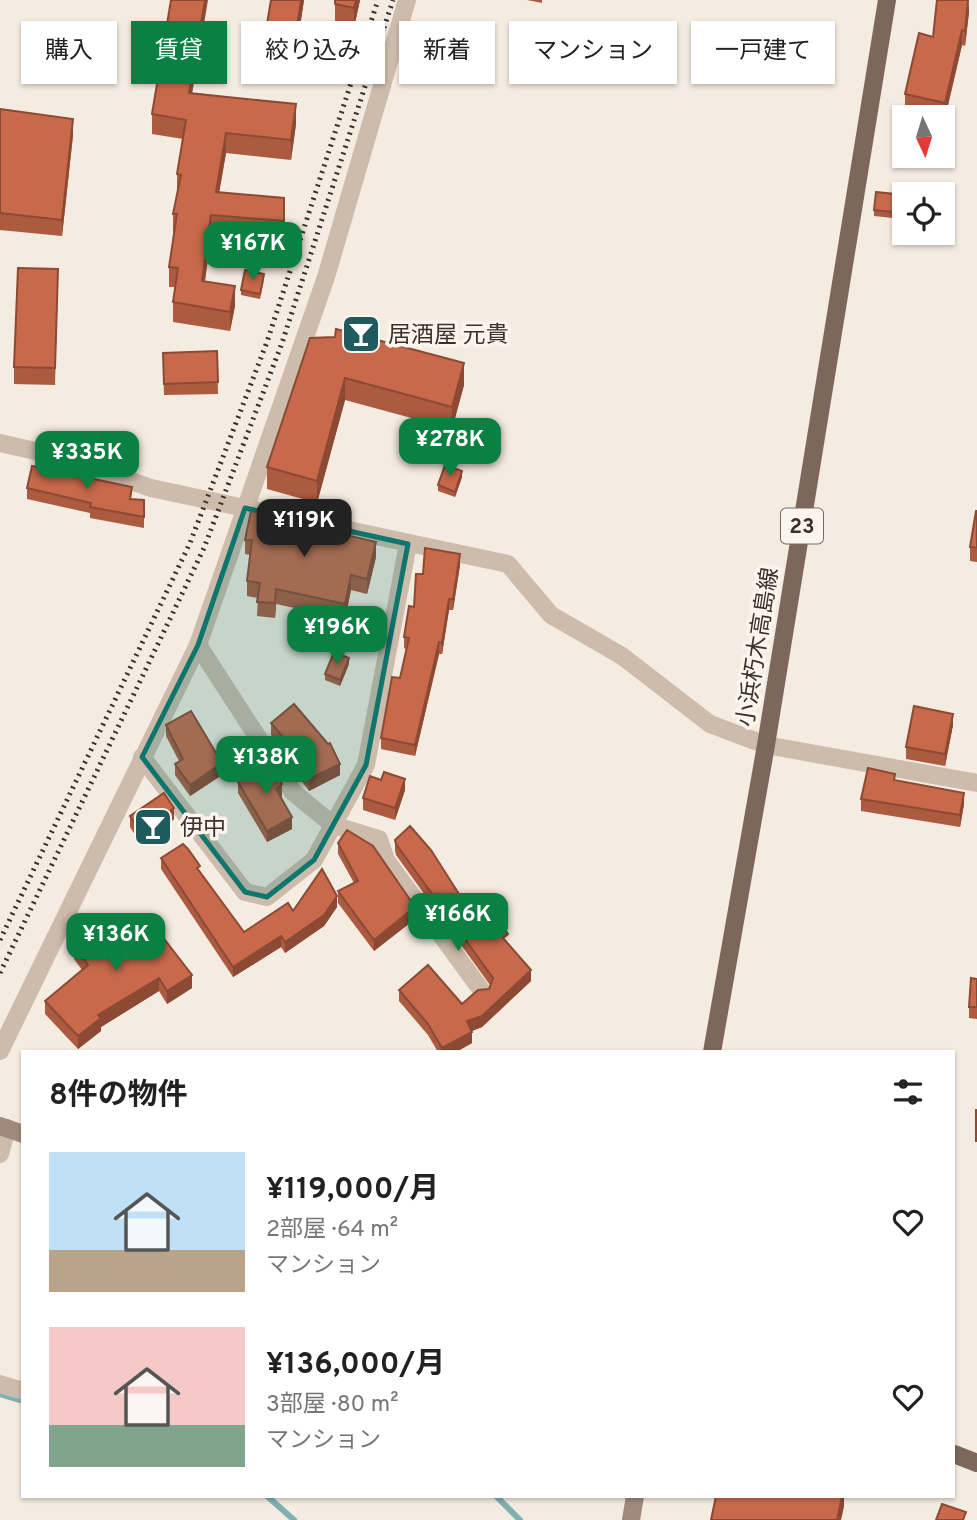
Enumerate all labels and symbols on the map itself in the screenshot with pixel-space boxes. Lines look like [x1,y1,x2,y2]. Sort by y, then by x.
north arrow [892,105,956,168]
pin: ¥167K [204,222,302,282]
bar icon: 居酒屋 元貴 [340,313,382,355]
place label: 居酒屋 元貴 [388,322,508,351]
pin: ¥278K [401,419,499,478]
pin: ¥335K [38,432,136,491]
pin: ¥119K [255,500,353,559]
road number: 23 [781,508,823,544]
street label: 小浜朽木高島線 [733,566,786,729]
pin: ¥196K [288,606,386,666]
pin: ¥138K [217,736,315,796]
bar icon: 伊中 [132,806,174,848]
place label: 伊中 [180,815,226,844]
pin: ¥166K [409,894,507,953]
pin: ¥136K [67,914,165,973]

